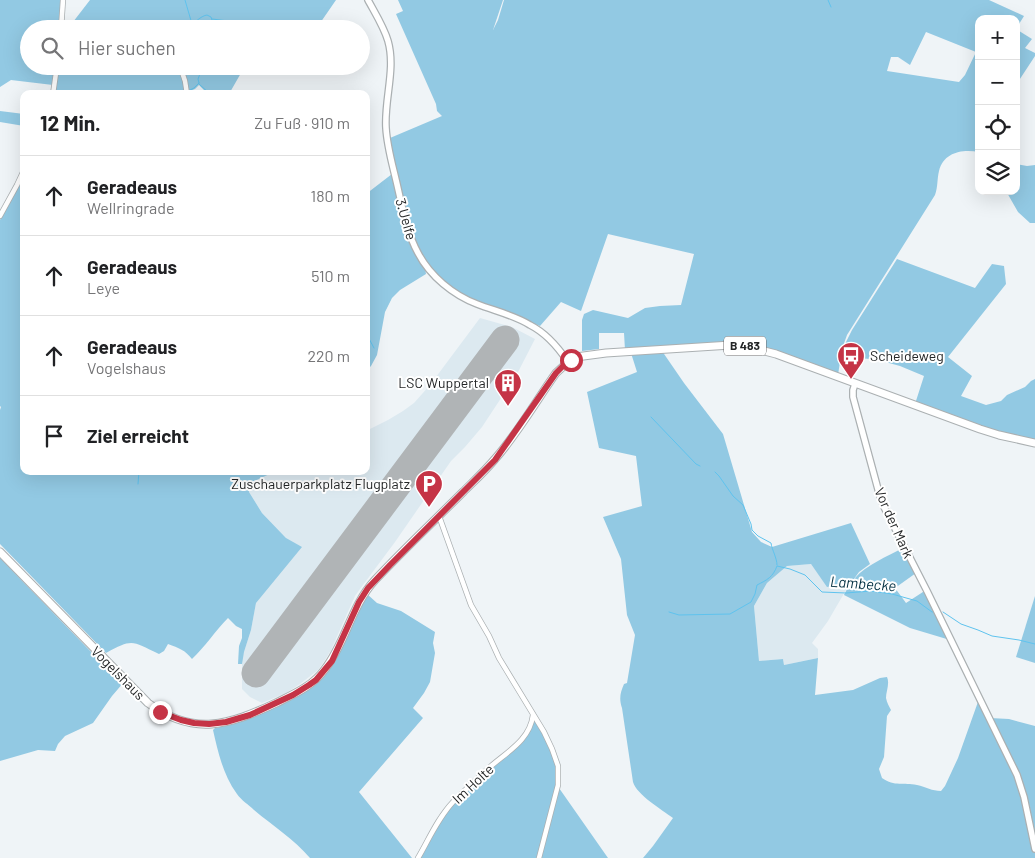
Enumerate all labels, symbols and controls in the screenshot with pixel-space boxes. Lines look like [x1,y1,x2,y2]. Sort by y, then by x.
map controls [975,15,1020,195]
button: + [975,15,1020,60]
search box [20,20,370,75]
icon: search [38,34,66,62]
text: Hier suchen [78,36,176,59]
button: − [975,60,1020,105]
button: locate [975,105,1020,150]
text: 12 Min. [40,110,101,135]
text: Zu Fuß · 910 m [254,113,350,132]
button: layers [975,150,1020,195]
text: Geradeaus [87,175,177,198]
icon: ahead [40,182,68,210]
text: 180 m [311,186,350,205]
street label: 3.Uelfe [392,196,421,242]
text: Wellringrade [87,198,174,217]
text: Geradeaus [87,255,177,278]
icon: ahead [40,262,68,290]
text: 510 m [311,266,350,285]
text: Leye [87,278,120,297]
text: Geradeaus [87,335,177,358]
road number: B 483 [724,336,766,356]
bus stop icon: Scheideweg [836,341,866,380]
icon: ahead [40,342,68,370]
text: 220 m [307,346,350,365]
place label: Scheideweg [870,347,944,364]
route start [560,349,583,372]
text: Vogelshaus [87,358,166,377]
building icon: LSC Wuppertal [493,368,523,407]
place label: LSC Wuppertal [398,374,489,391]
icon: arrive [40,422,68,450]
text: Ziel erreicht [87,424,189,447]
parking icon: Zuschauerparkplatz Flugplatz [414,469,444,508]
place label: Zuschauerparkplatz Flugplatz [231,475,410,492]
street label: Vor der Mark [871,485,918,561]
water label: Lambecke [829,572,897,594]
street label: Vogelshaus [88,642,149,703]
route end [149,701,172,724]
street label: Im Holte [448,760,497,807]

